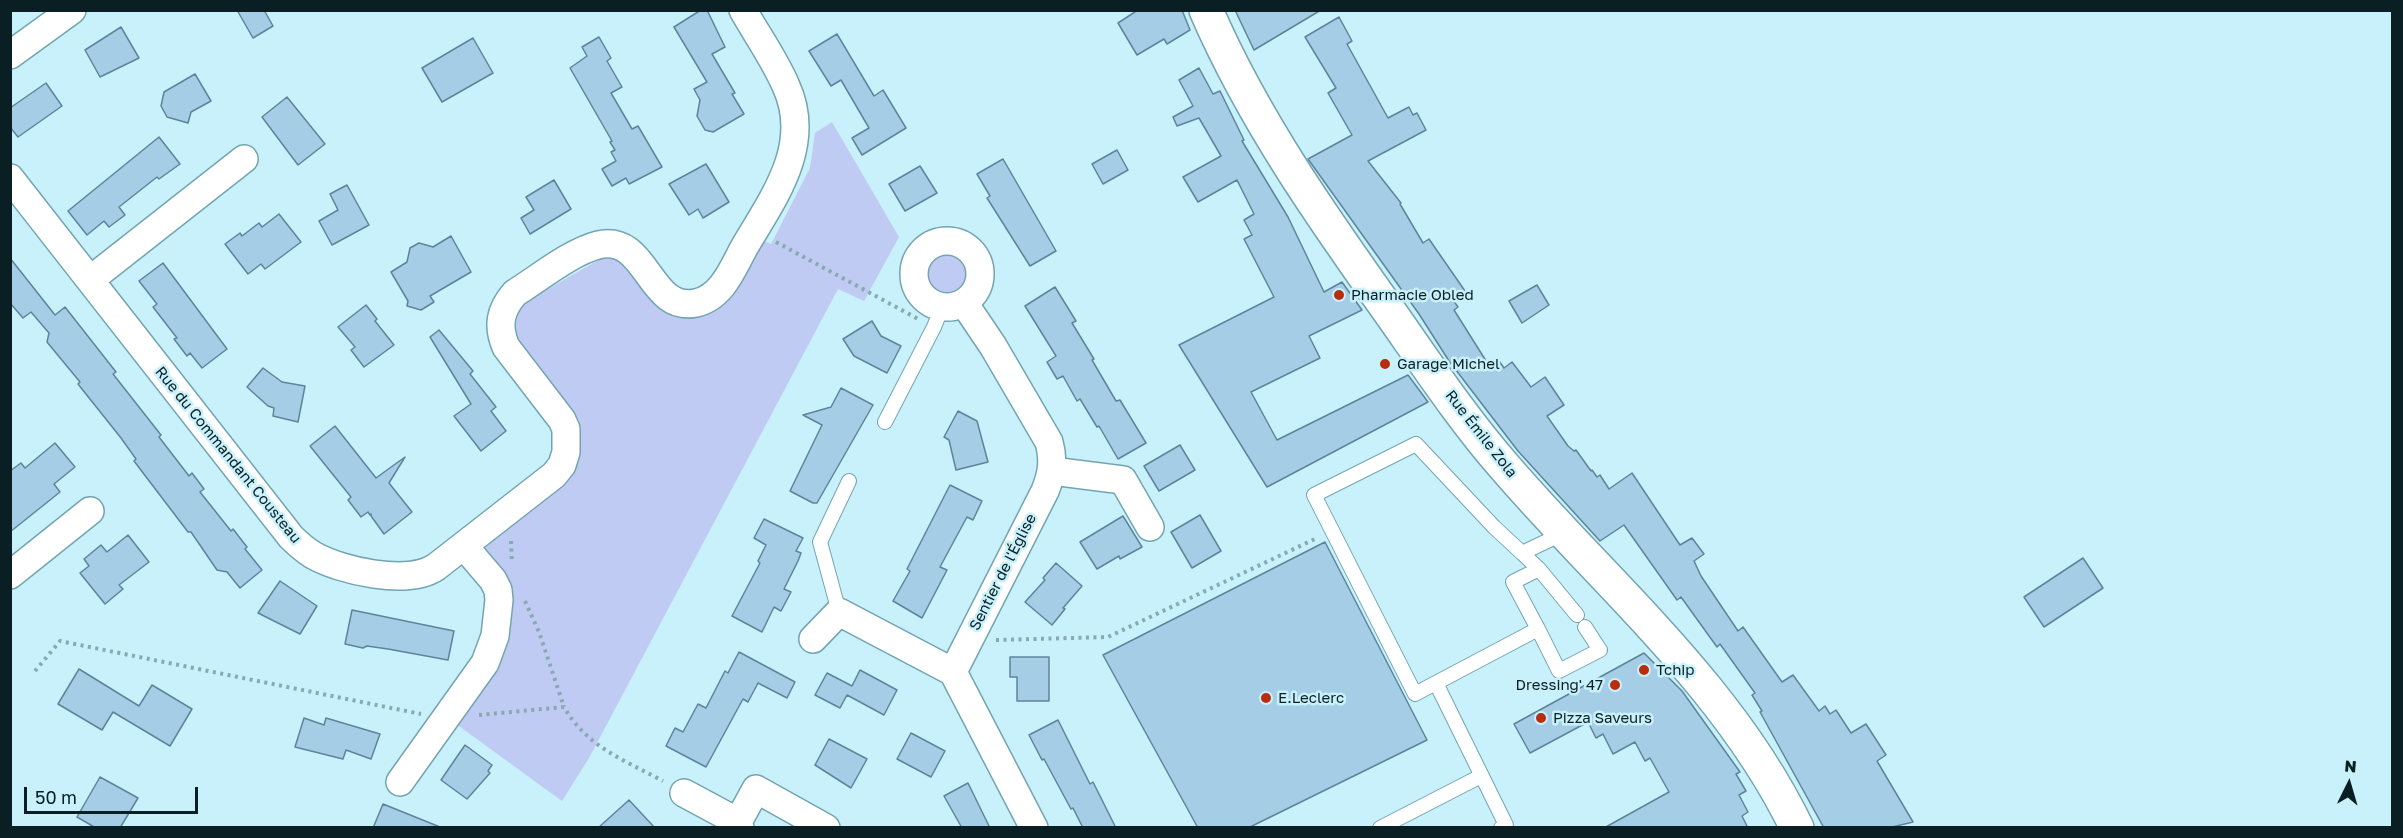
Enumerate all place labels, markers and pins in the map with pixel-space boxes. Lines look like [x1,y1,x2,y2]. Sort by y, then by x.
place label: Pharmacie Obled [1351,286,1474,304]
marker: Pharmacie Obled [1332,288,1346,302]
place label: Garage Michel [1397,355,1500,373]
marker: Garage Michel [1378,357,1392,371]
place label: Tchip [1656,661,1695,679]
marker: Tchip [1637,663,1651,677]
place label: Dressing' 47 [1516,676,1603,694]
marker: Dressing' 47 [1608,678,1622,692]
place label: E.Leclerc [1278,689,1344,707]
marker: E.Leclerc [1259,691,1273,705]
place label: Pizza Saveurs [1553,709,1652,727]
marker: Pizza Saveurs [1534,711,1548,725]

